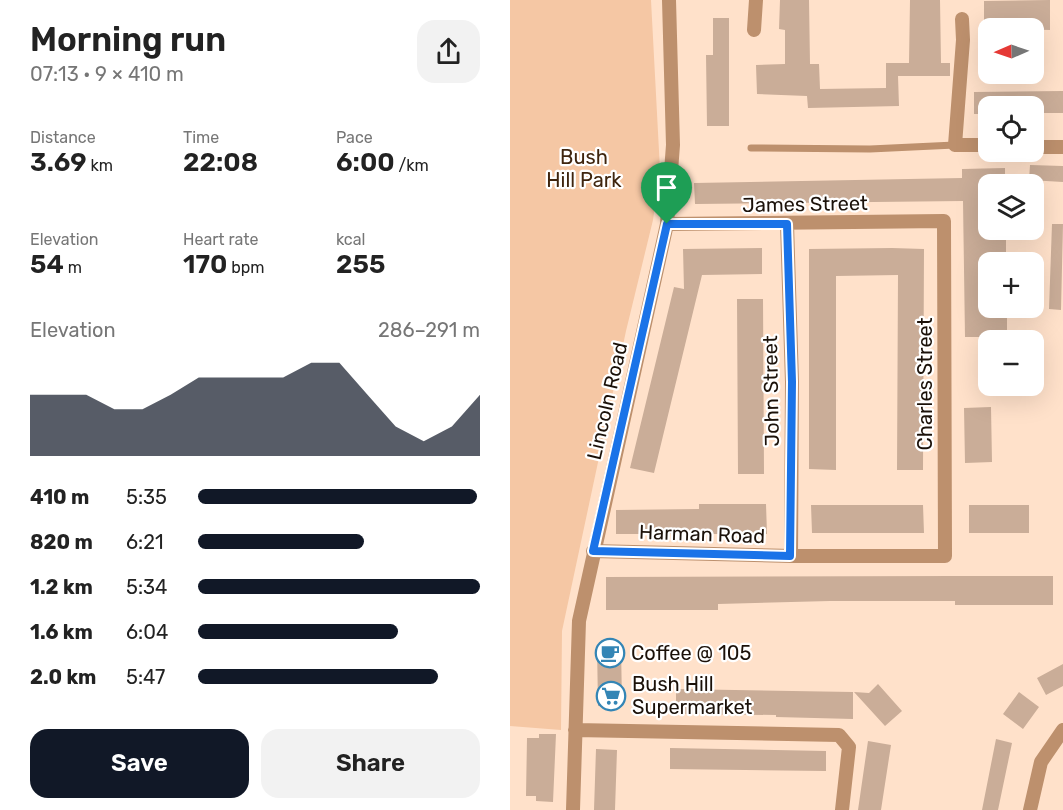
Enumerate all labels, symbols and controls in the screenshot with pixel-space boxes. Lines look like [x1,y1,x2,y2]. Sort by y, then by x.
north arrow [978,18,1044,84]
map controls [978,18,1044,396]
text: Morning run [30,20,226,59]
button: share [417,20,480,83]
text: 07:13 · 9 × 410 m [30,62,184,86]
button: locate [978,96,1044,162]
text: Distance [30,128,96,147]
text: Time [183,128,219,147]
text: Pace [336,128,373,147]
park label: Bush Hill Park [546,145,622,192]
text: 3.69 [30,147,87,178]
text: 22:08 [183,147,258,178]
text: 6:00 [336,147,395,178]
text: km [87,156,113,175]
text: /km [395,156,429,175]
pin [641,162,692,224]
icon: arrive [650,171,683,204]
button: layers [978,174,1044,240]
street label: James Street [742,191,868,217]
text: Elevation [30,230,99,249]
text: Heart rate [183,230,258,249]
text: kcal [336,230,365,249]
text: 54 [30,249,64,280]
text: 170 [183,249,227,280]
text: 255 [336,249,385,280]
button: + [978,252,1044,318]
text: m [64,258,82,277]
text: bpm [227,258,265,277]
street label: Charles Street [913,317,937,451]
text: Elevation [30,318,116,342]
text: 286–291 m [378,318,480,342]
button: − [978,330,1044,396]
street label: John Street [758,335,784,447]
street label: Lincoln Road [582,340,632,462]
text: 410 m [30,485,89,509]
text: 5:35 [126,485,167,509]
street label: Harman Road [639,520,765,548]
text: 820 m [30,530,93,554]
text: 6:21 [126,530,163,554]
text: 1.2 km [30,575,93,599]
text: 5:34 [126,575,167,599]
text: 1.6 km [30,620,93,644]
text: 6:04 [126,620,168,644]
cafe icon: Coffee @ 105 [594,637,626,669]
place label: Coffee @ 105 [631,641,751,665]
text: 2.0 km [30,665,96,689]
text: 5:47 [126,665,165,689]
place label: Bush Hill Supermarket [632,672,753,719]
supermarket icon: Bush Hill Supermarket [595,680,627,712]
button: Save [30,729,249,798]
button: Share [261,729,480,798]

